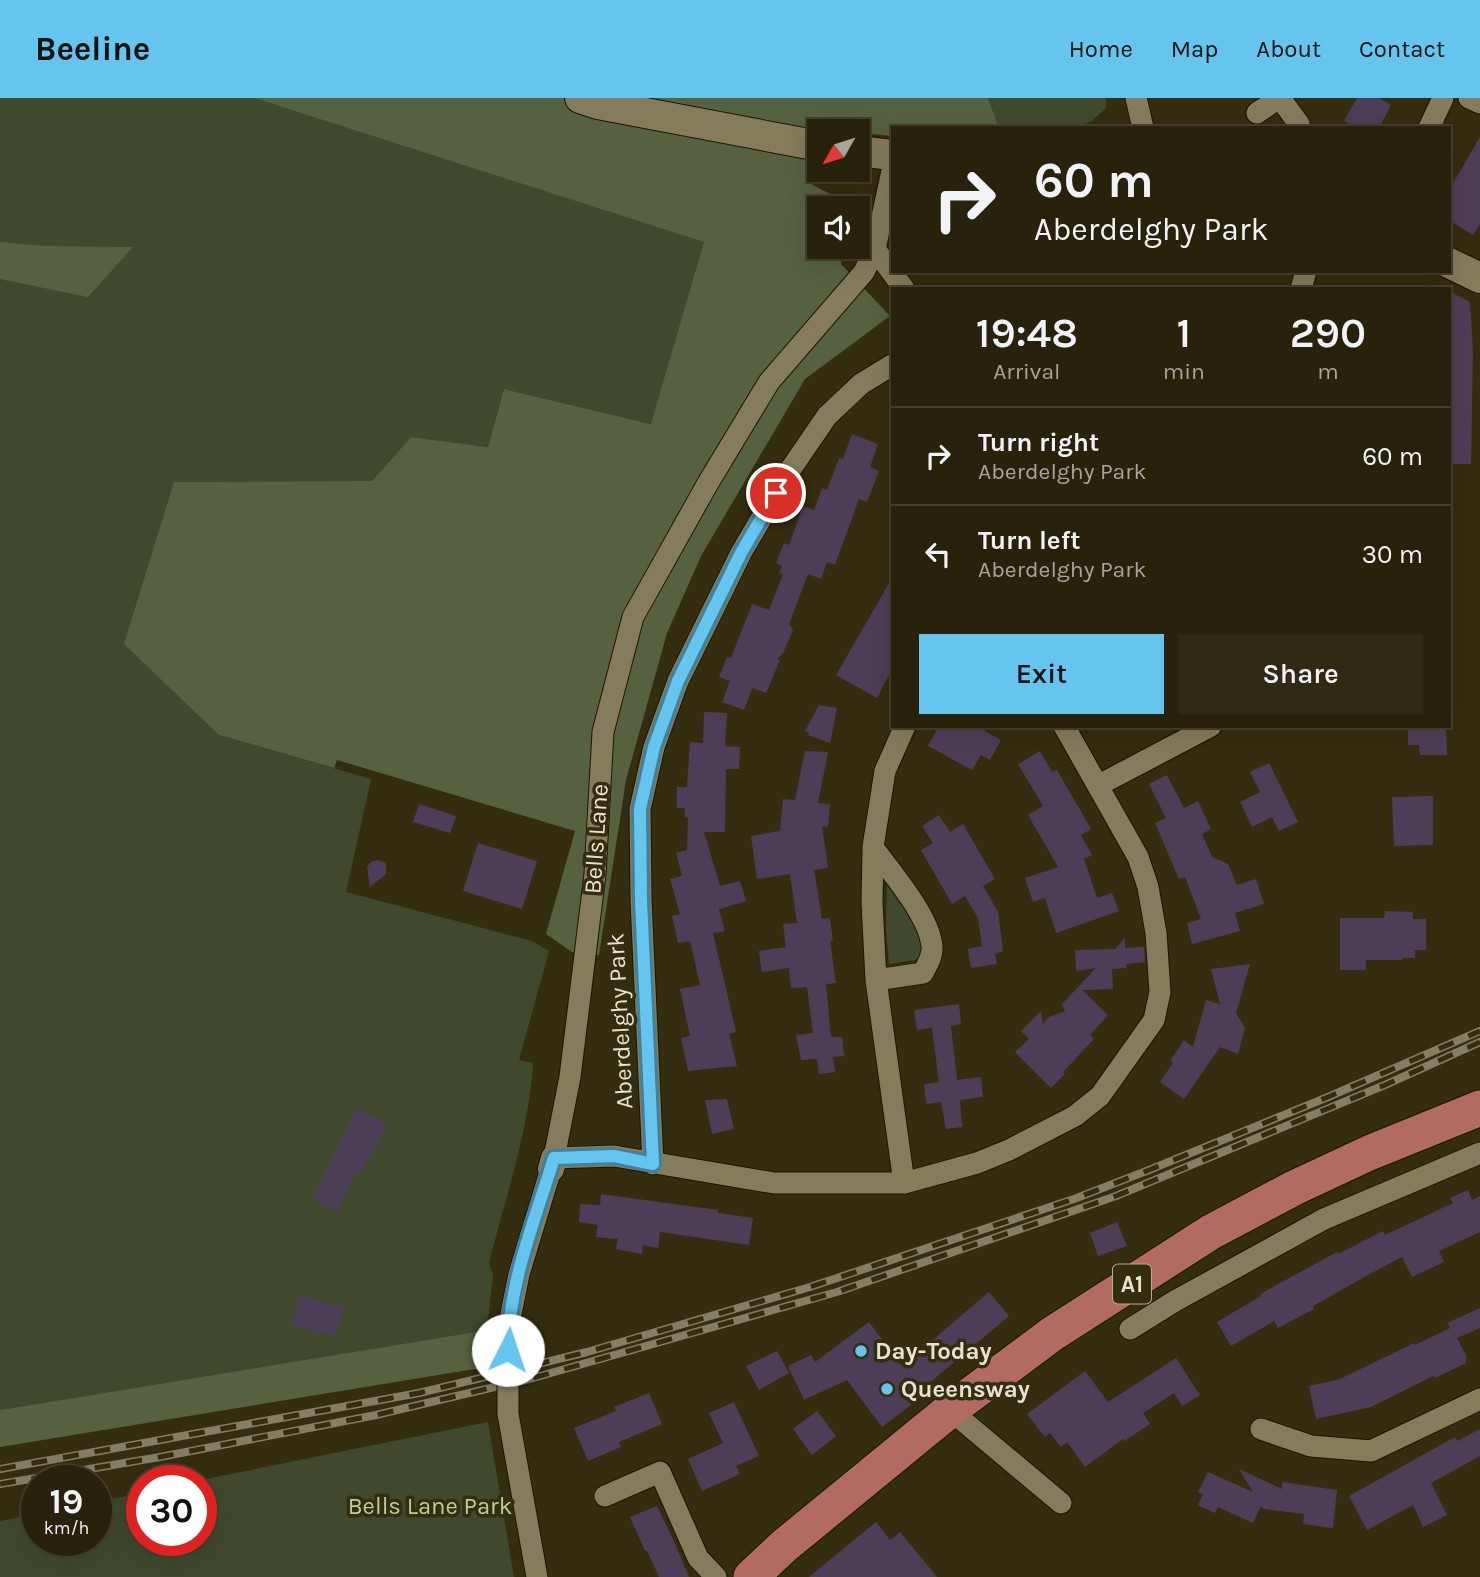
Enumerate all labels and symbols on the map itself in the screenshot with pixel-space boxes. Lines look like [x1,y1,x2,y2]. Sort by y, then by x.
north arrow [807,119,870,182]
pin [746,463,806,523]
street label: Bells Lane [578,783,614,895]
street label: Aberdelghy Park [601,932,639,1110]
road number: A1 [1113,1264,1151,1303]
position arrow [471,1313,545,1387]
place label: Day-Today [875,1337,992,1365]
marker: Day-Today [853,1343,869,1359]
place label: Queensway [901,1375,1030,1403]
marker: Queensway [879,1381,895,1397]
speed limit sign: 30 [126,1465,217,1556]
park label: Bells Lane Park [348,1492,512,1520]

